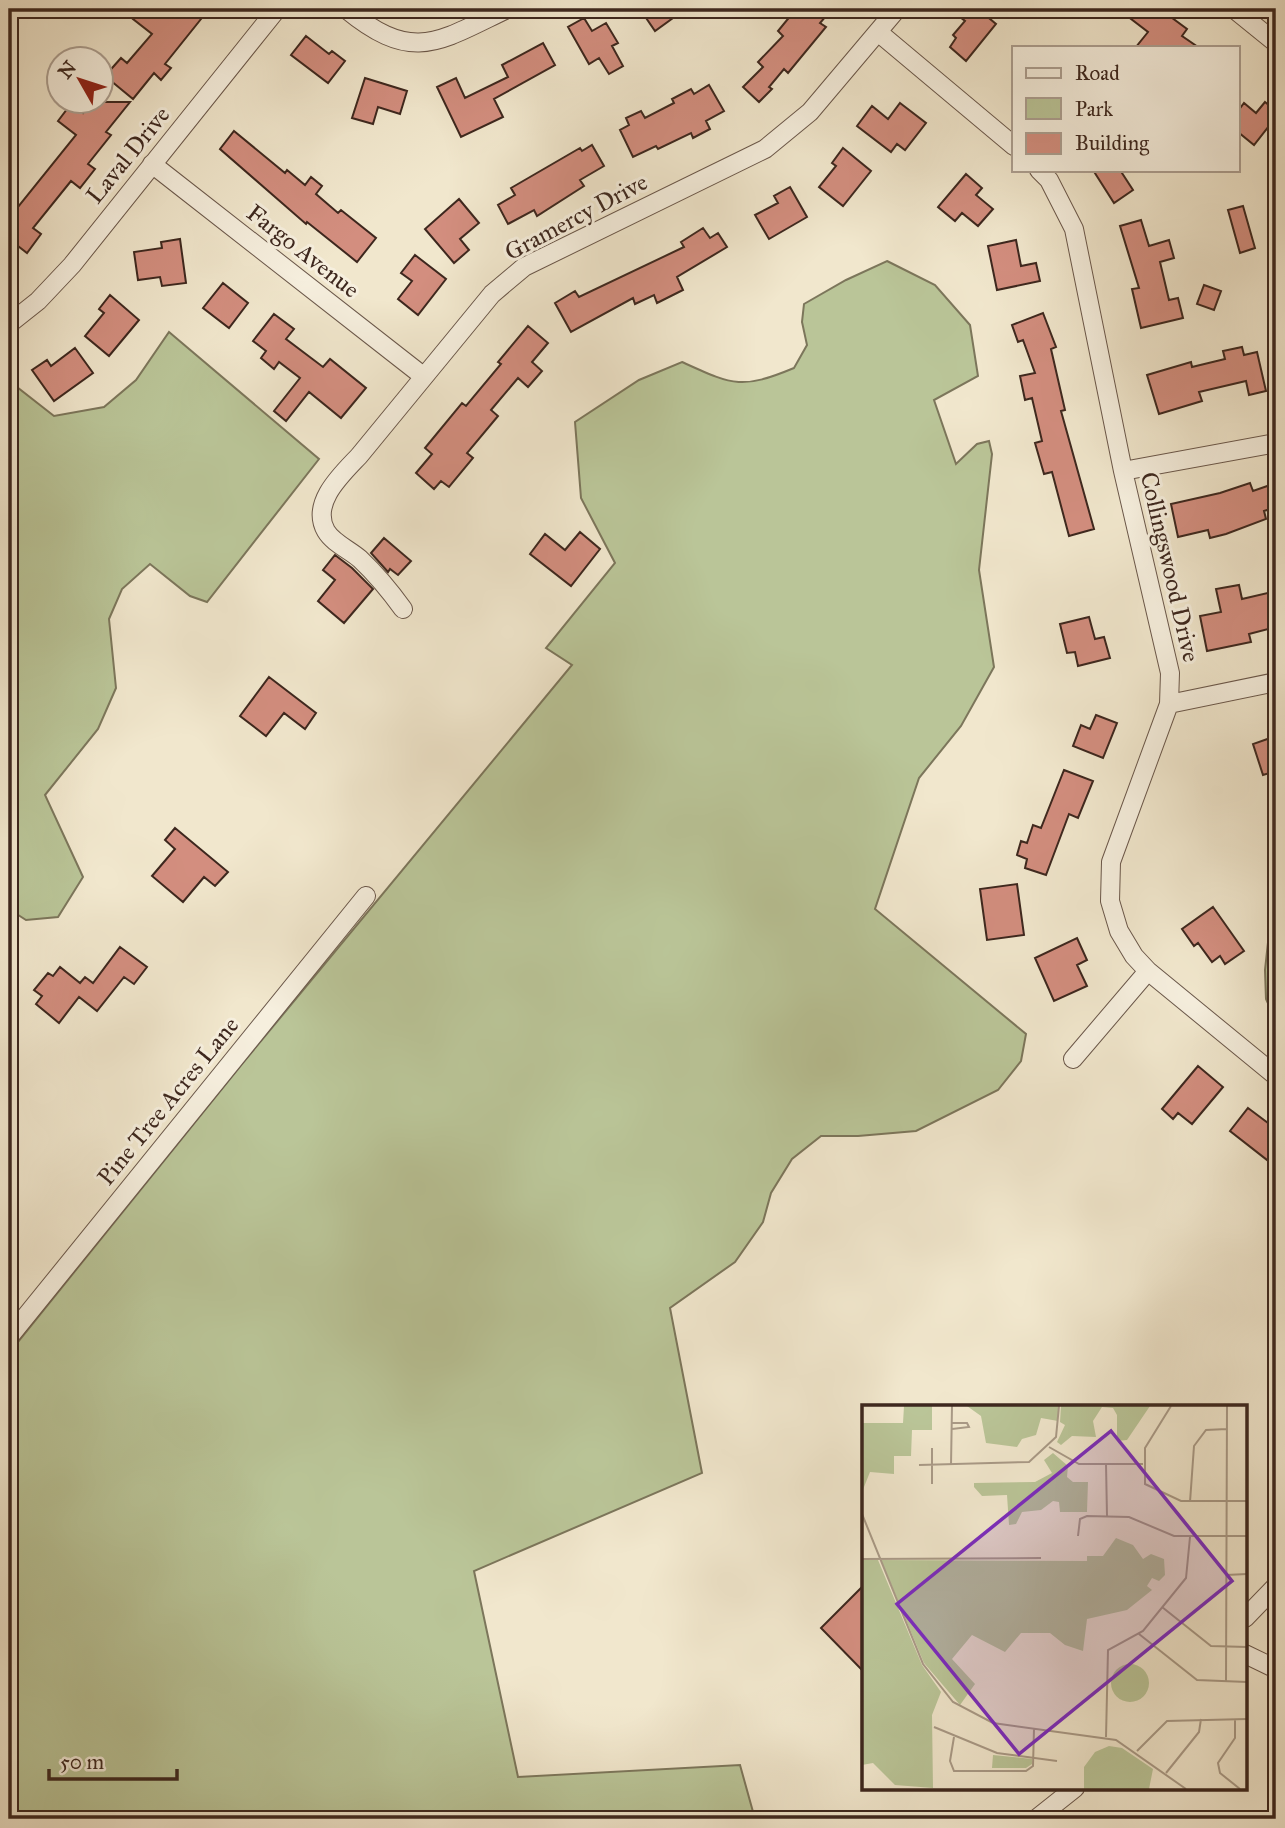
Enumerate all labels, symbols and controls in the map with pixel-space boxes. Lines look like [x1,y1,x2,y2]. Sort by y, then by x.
north arrow [46,46,116,116]
legend [1012,46,1240,172]
text: N [53,56,81,83]
text: Road [1075,60,1120,86]
text: Park [1075,96,1113,122]
street label: Laval Drive [80,100,176,210]
text: Building [1075,130,1149,156]
street label: Gramercy Drive [499,167,653,267]
street label: Fargo Avenue [241,198,365,304]
street label: Collingswood Drive [1134,469,1206,665]
street label: Pine Tree Acres Lane [91,1011,245,1191]
inset map [862,1405,1246,1790]
scale bar [49,1737,177,1781]
text: 50 m [60,1749,105,1775]

